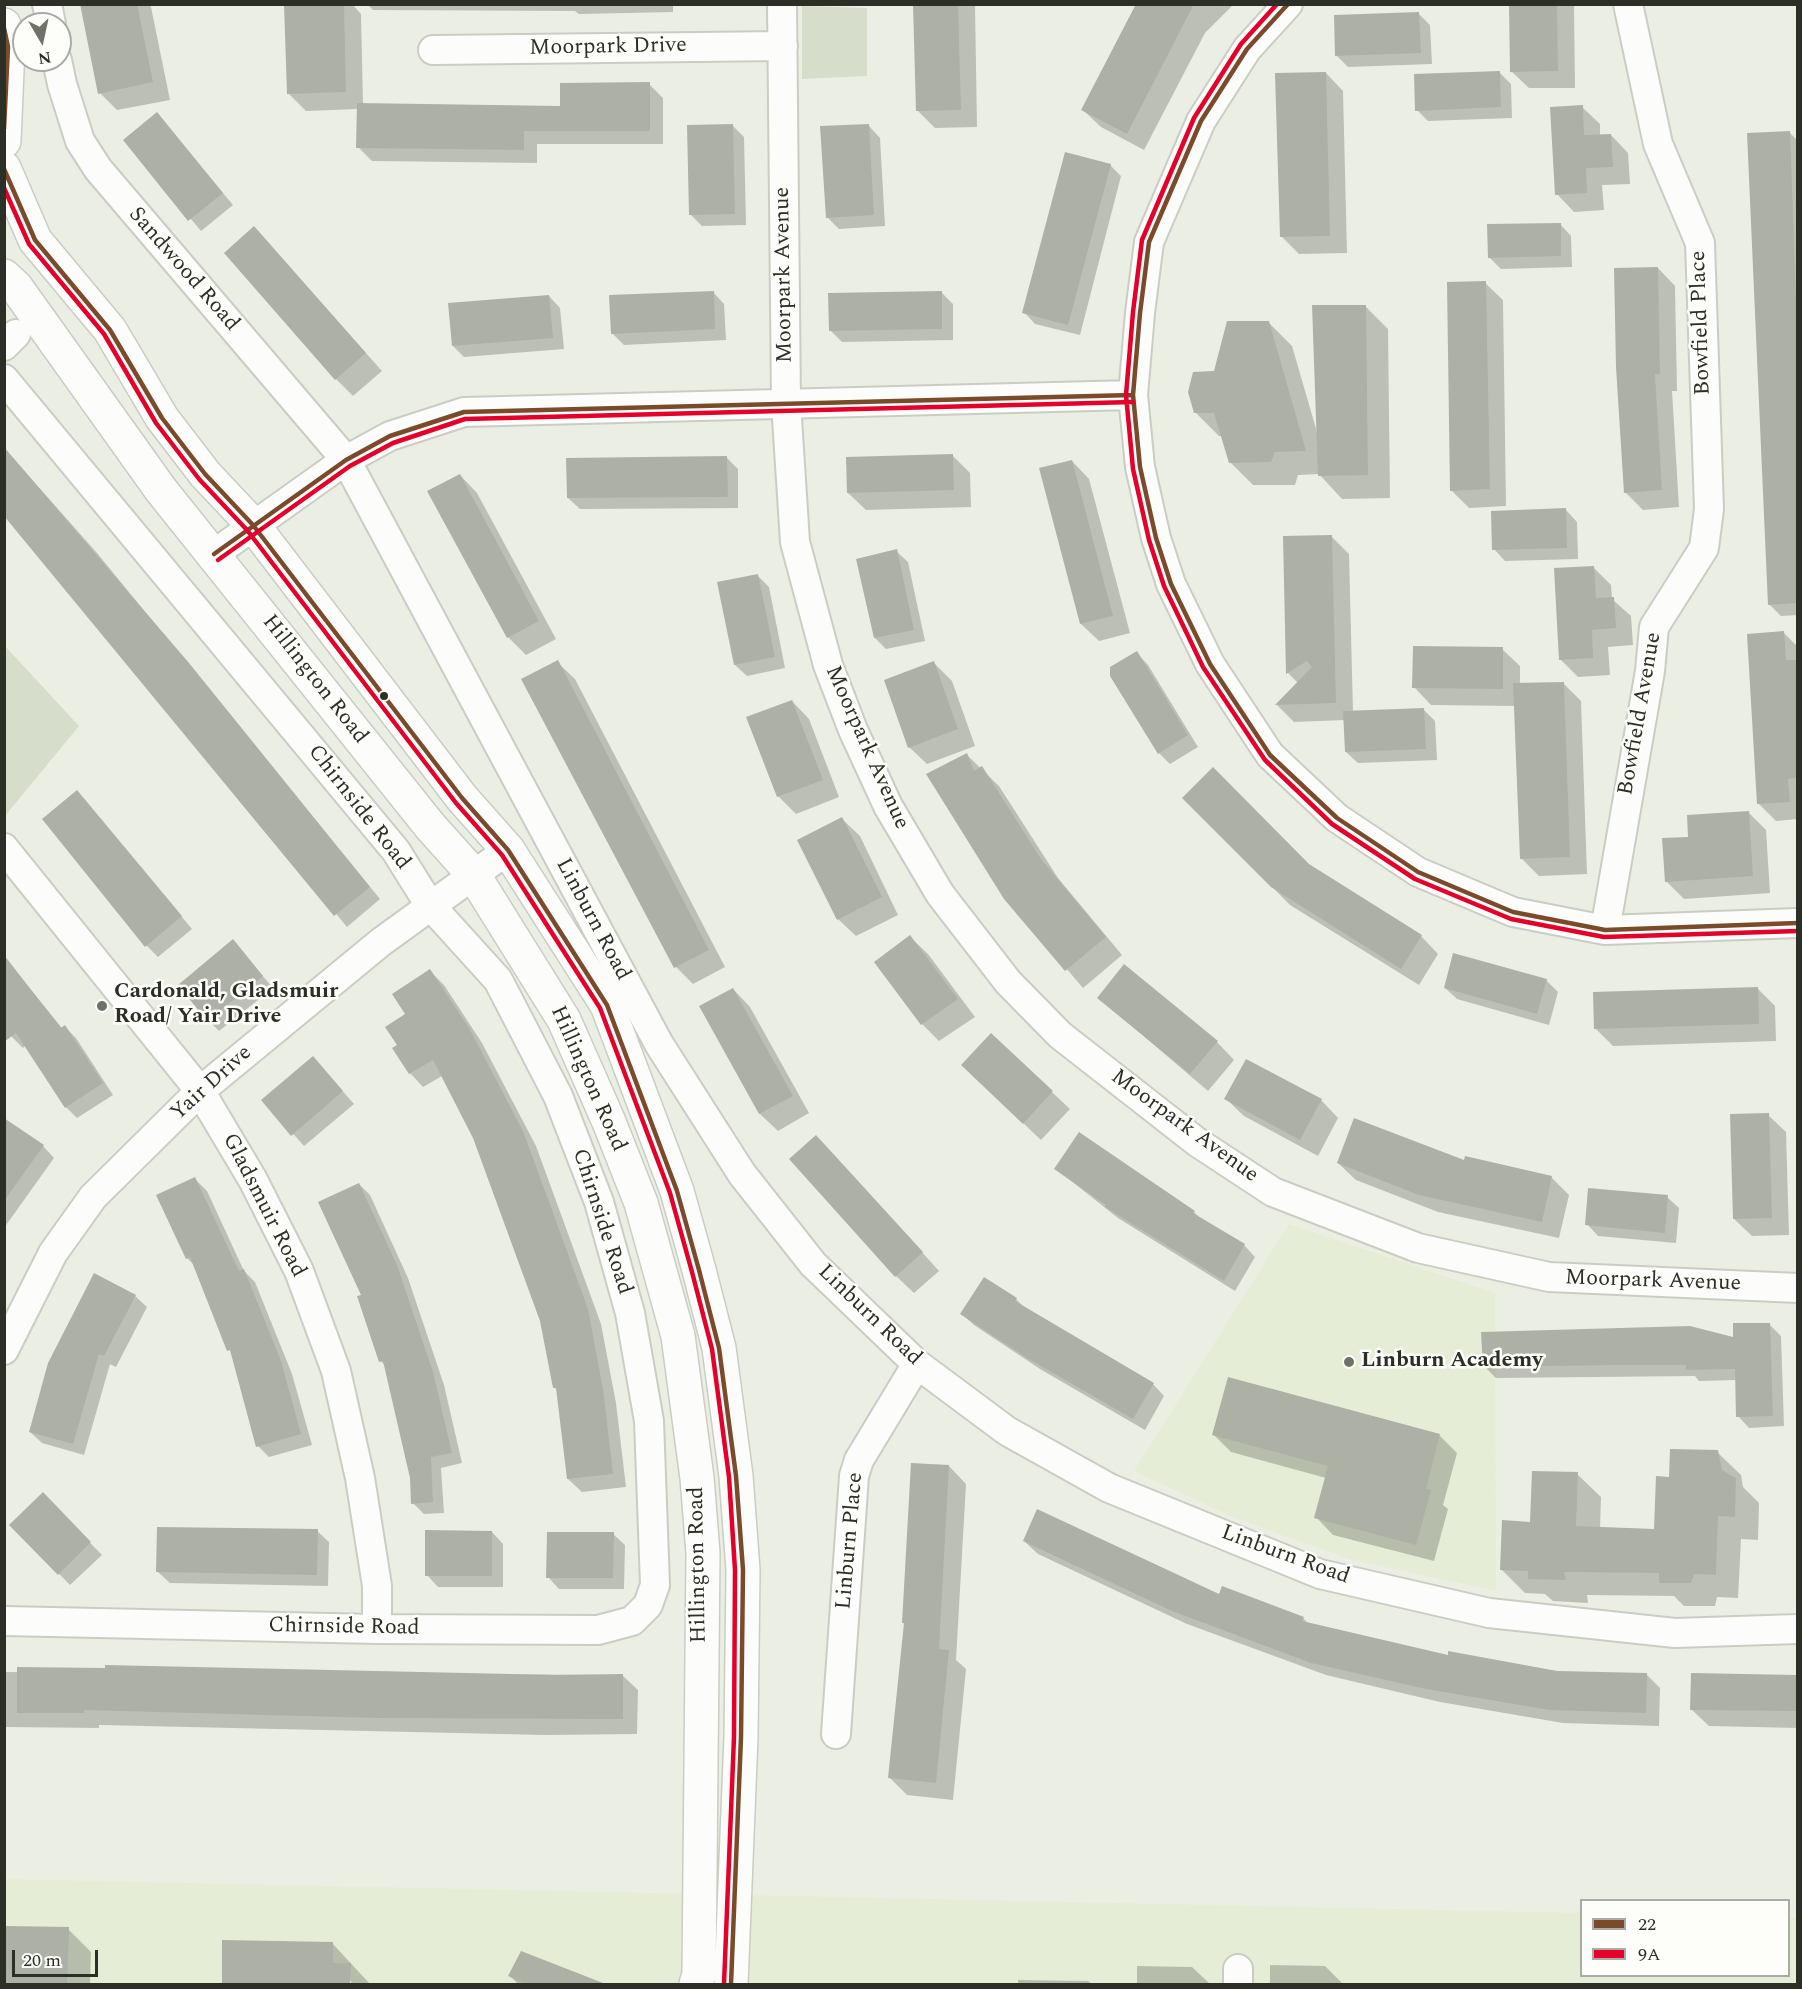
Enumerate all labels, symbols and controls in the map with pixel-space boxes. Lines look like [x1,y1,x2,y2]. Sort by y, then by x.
north arrow [12,12,72,72]
street label: Moorpark Drive [529,33,687,63]
text: N [36,45,53,71]
street label: Moorpark Avenue [770,187,800,363]
street label: Sandwood Road [122,203,244,337]
street label: Bowfield Place [1686,250,1718,396]
street label: Hillington Road [255,610,373,750]
street label: Bowfield Avenue [1614,630,1668,798]
street label: Moorpark Avenue [818,662,914,834]
unlabelled marker [378,690,390,702]
street label: Chirnside Road [301,740,415,876]
street label: Linburn Road [549,854,635,986]
place label: Cardonald, Gladsmuir Road/ Yair Drive [114,980,338,1032]
marker: Cardonald, Gladsmuir Road/ Yair Drive [95,999,109,1013]
street label: Hillington Road [543,1002,631,1156]
street label: Yair Drive [166,1041,258,1127]
street label: Moorpark Avenue [1105,1065,1263,1189]
street label: Gladsmuir Road [215,1130,311,1282]
street label: Chirnside Road [565,1146,637,1298]
street label: Linburn Road [811,1260,927,1372]
street label: Moorpark Avenue [1565,1266,1741,1298]
place label: Linburn Academy [1361,1349,1543,1375]
marker: Linburn Academy [1342,1355,1356,1369]
street label: Linburn Place [832,1471,870,1611]
street label: Hillington Road [684,1486,714,1644]
street label: Linburn Road [1217,1521,1353,1591]
street label: Chirnside Road [268,1613,420,1643]
legend [1580,1899,1790,1977]
text: 22 [1638,1911,1656,1938]
scale bar [15,1938,100,1976]
text: 9A [1638,1941,1661,1968]
text: 20 m [23,1947,61,1974]

